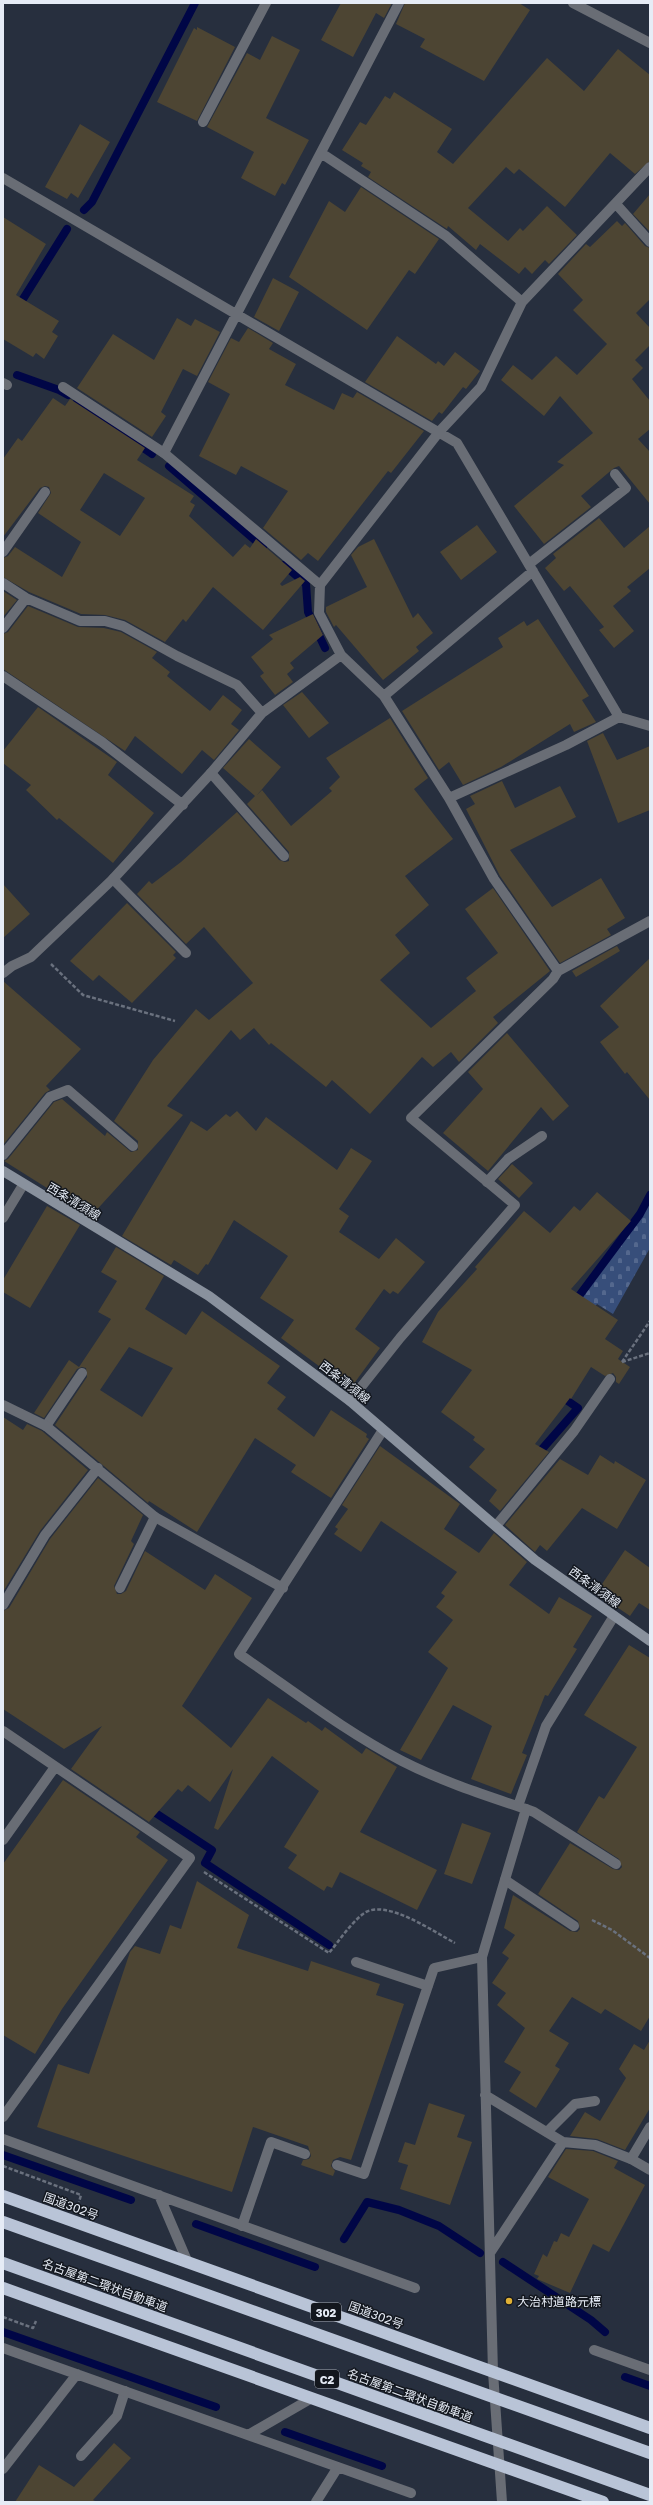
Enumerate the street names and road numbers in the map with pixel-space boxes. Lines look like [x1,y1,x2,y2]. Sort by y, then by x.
street label: 西条清須線 [44,1179,104,1223]
street label: 西条清須線 [317,1358,373,1406]
street label: 西条清須線 [566,1563,624,1611]
street label: 国道302号 [41,2189,101,2223]
street label: 名古屋第二環状自動車道 [40,2255,170,2315]
street label: 国道302号 [346,2298,406,2332]
road number: 302 [311,2303,341,2321]
street label: 名古屋第二環状自動車道 [345,2365,475,2425]
road number: C2 [315,2370,339,2388]

